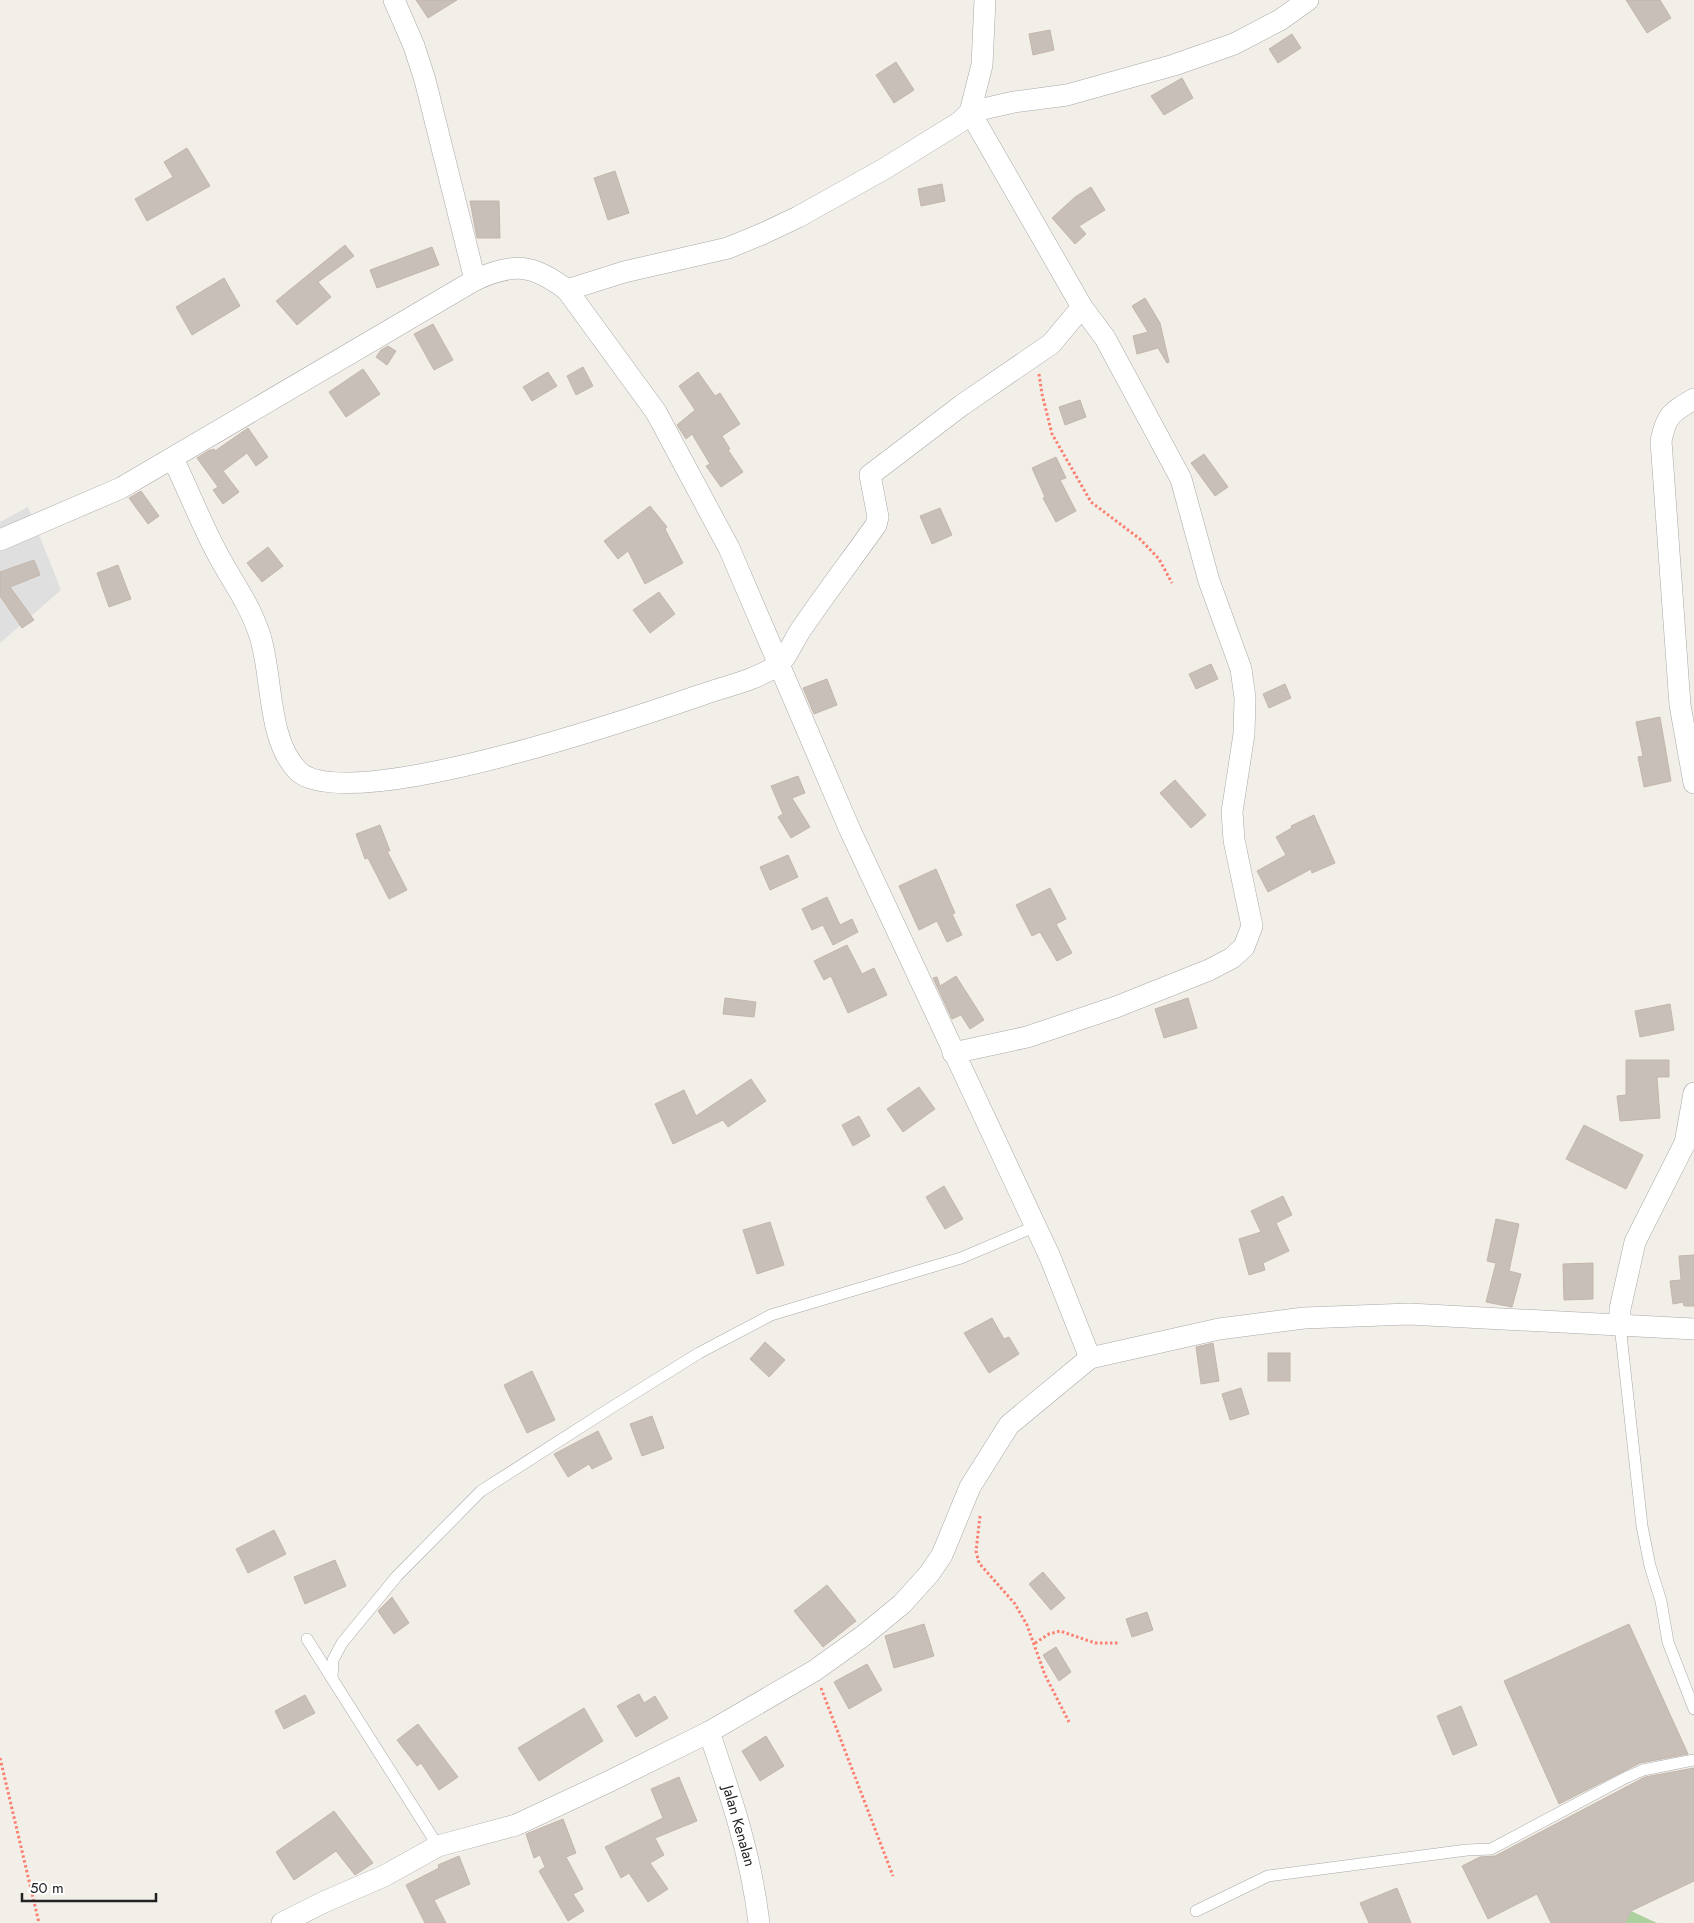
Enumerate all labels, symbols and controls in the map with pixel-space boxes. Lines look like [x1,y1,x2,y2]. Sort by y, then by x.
street label: Jalan Kenalan [716,1781,761,1869]
scale bar [22,1870,156,1902]
text: 50 m [30,1877,64,1899]

